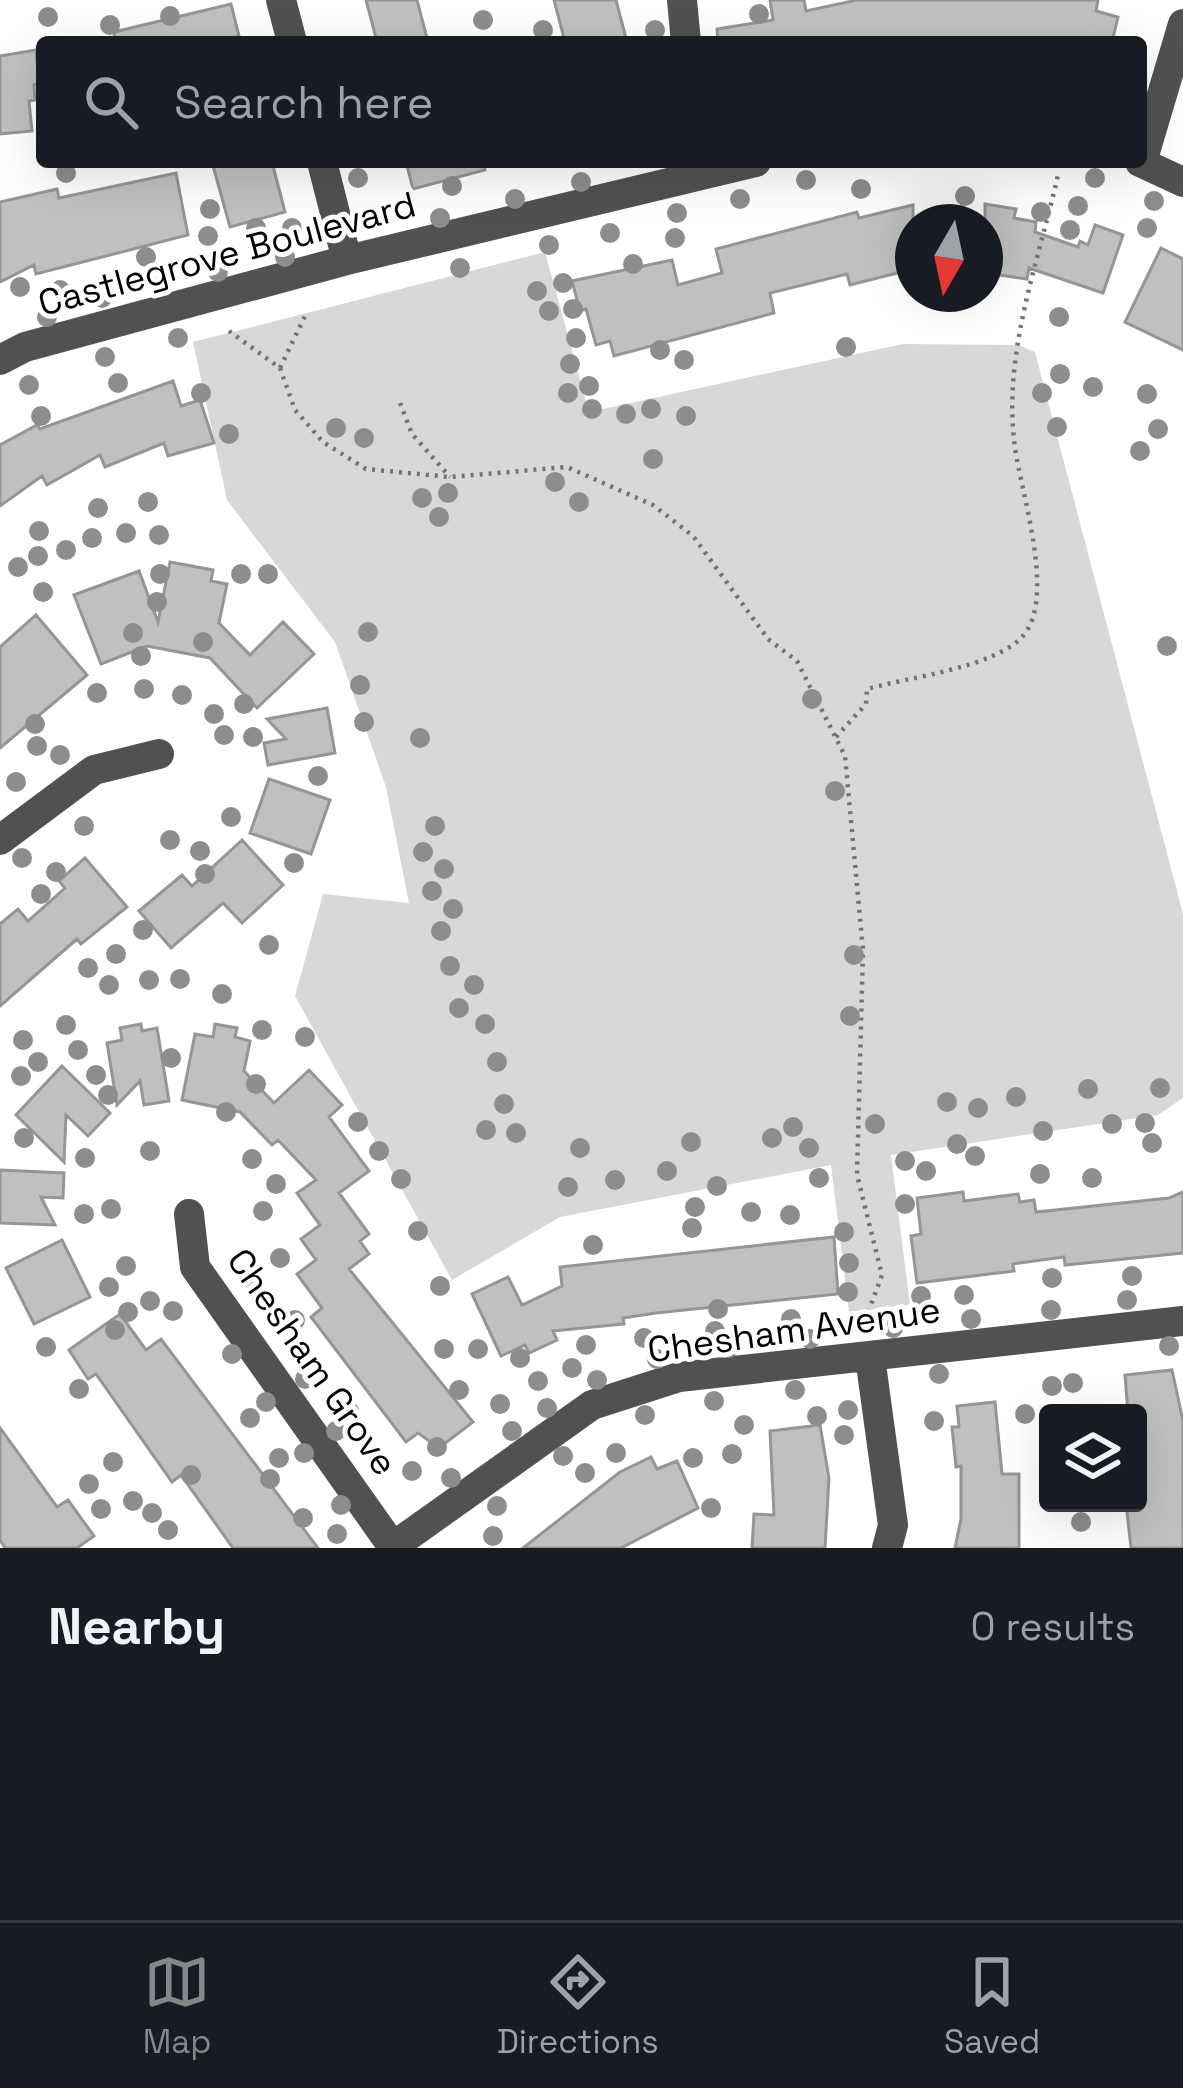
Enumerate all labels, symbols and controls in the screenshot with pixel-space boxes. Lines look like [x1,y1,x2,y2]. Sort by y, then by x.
search box [36,36,1147,168]
icon: search [78,69,144,135]
text: Search here [174,74,433,131]
street label: Castlegrove Boulevard [33,181,421,327]
north arrow [895,204,1003,312]
street label: Chesham Grove [217,1240,407,1484]
street label: Chesham Avenue [645,1287,943,1373]
map controls [1039,1404,1147,1512]
button: layers [1039,1404,1147,1512]
text: Nearby [48,1594,225,1659]
text: 0 results [970,1602,1135,1651]
tab: Map [143,1949,211,2063]
tab: Directions [497,1949,659,2063]
tab: Saved [944,1949,1040,2063]

